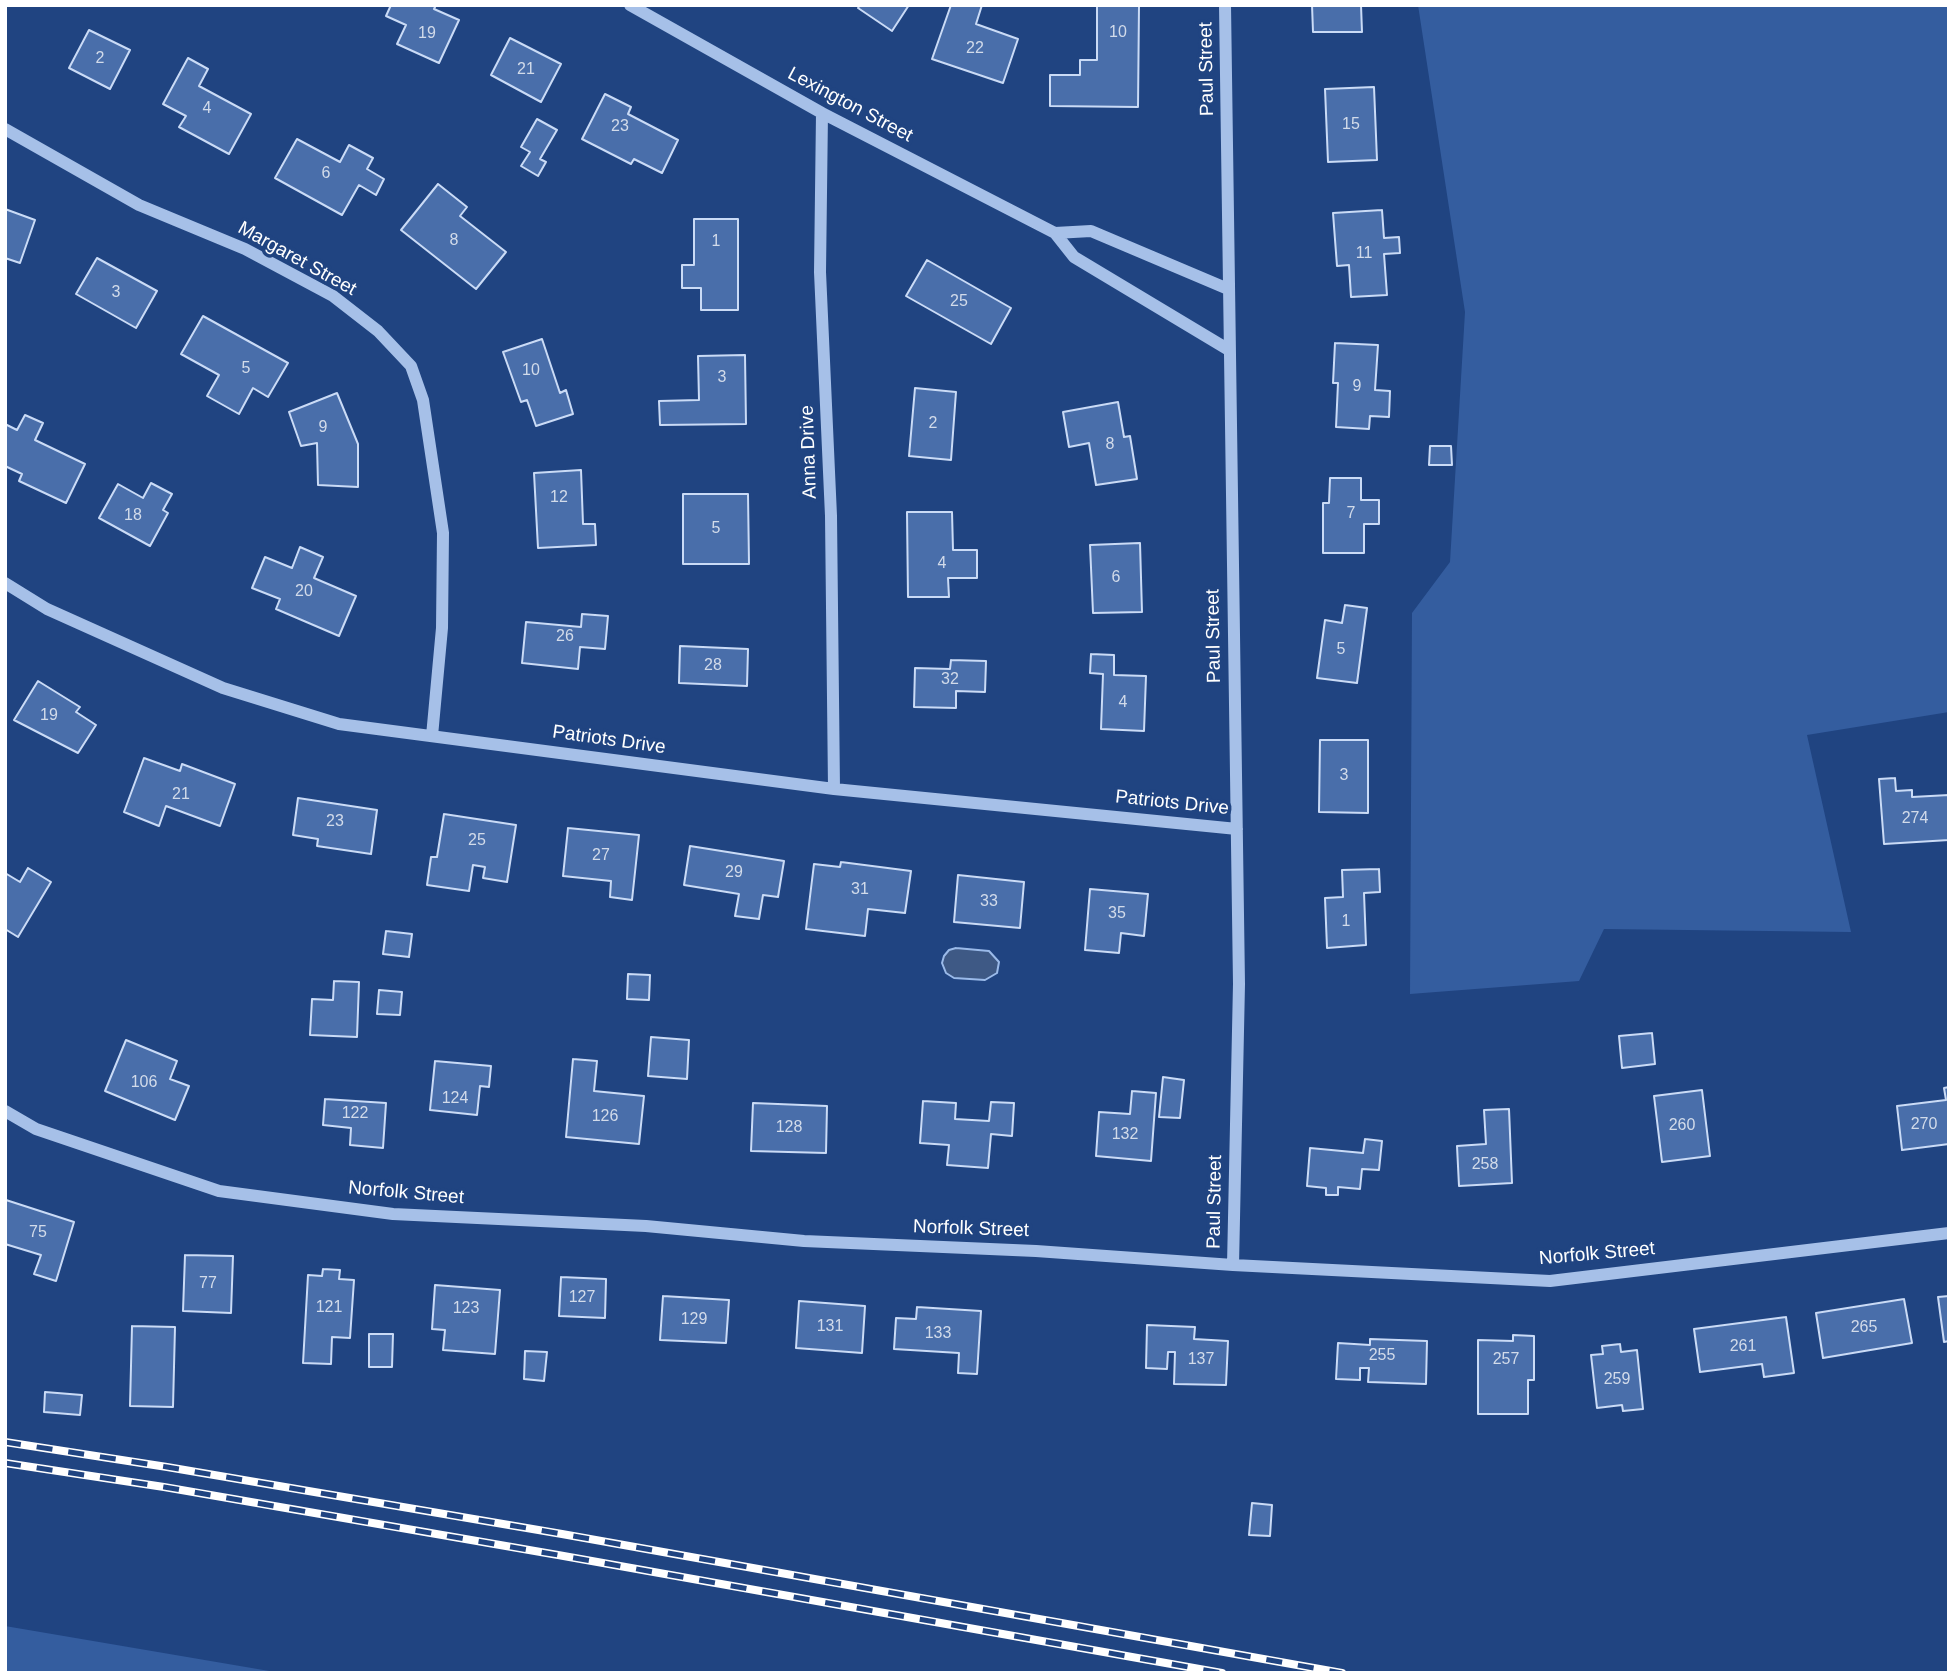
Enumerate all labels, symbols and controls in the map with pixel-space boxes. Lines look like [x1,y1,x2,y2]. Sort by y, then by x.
street label: Paul Street [1195,22,1219,116]
house number: 10 [1109,23,1127,43]
house number: 19 [418,24,436,44]
house number: 22 [966,39,984,59]
house number: 2 [96,49,104,69]
house number: 21 [517,60,535,80]
street label: Lexington Street [784,62,916,148]
house number: 4 [203,99,211,119]
house number: 15 [1342,115,1360,135]
house number: 23 [611,117,629,137]
house number: 6 [322,164,330,184]
street label: Margaret Street [234,217,360,301]
house number: 8 [450,231,458,251]
house number: 1 [712,232,720,252]
house number: 11 [1356,244,1372,264]
house number: 3 [112,283,120,303]
house number: 25 [950,292,968,312]
house number: 5 [242,359,250,379]
house number: 10 [522,361,540,381]
house number: 3 [718,368,726,388]
house number: 9 [1353,377,1361,397]
street label: Anna Drive [796,405,822,499]
house number: 2 [929,414,937,434]
house number: 9 [319,418,327,438]
house number: 8 [1106,435,1114,455]
house number: 12 [550,488,568,508]
house number: 7 [1347,504,1355,524]
house number: 18 [124,506,142,526]
house number: 5 [712,519,720,539]
house number: 4 [938,554,946,574]
house number: 6 [1112,568,1120,588]
house number: 20 [295,582,313,602]
street label: Paul Street [1202,589,1226,683]
house number: 26 [556,627,574,647]
house number: 5 [1337,640,1345,660]
house number: 28 [704,656,722,676]
house number: 32 [941,670,959,690]
house number: 4 [1119,693,1127,713]
house number: 19 [40,706,58,726]
street label: Patriots Drive [551,721,667,759]
house number: 3 [1340,766,1348,786]
house number: 21 [172,785,190,805]
street label: Patriots Drive [1114,786,1230,820]
house number: 274 [1902,809,1928,829]
house number: 23 [326,812,344,832]
house number: 25 [468,831,486,851]
house number: 27 [592,846,610,866]
house number: 29 [725,863,743,883]
house number: 31 [851,880,869,900]
house number: 33 [980,892,998,912]
house number: 35 [1108,904,1126,924]
house number: 1 [1342,912,1350,932]
house number: 106 [131,1073,157,1093]
house number: 124 [442,1089,468,1109]
house number: 122 [342,1104,368,1124]
house number: 126 [592,1107,618,1127]
house number: 270 [1911,1115,1937,1135]
house number: 260 [1669,1116,1695,1136]
house number: 128 [776,1118,802,1138]
house number: 132 [1112,1125,1138,1145]
street label: Paul Street [1203,1155,1227,1249]
house number: 258 [1472,1155,1498,1175]
street label: Norfolk Street [347,1177,465,1209]
street label: Norfolk Street [913,1216,1029,1242]
house number: 75 [29,1223,47,1243]
street label: Norfolk Street [1538,1238,1656,1270]
house number: 77 [199,1274,217,1294]
house number: 127 [569,1288,595,1308]
house number: 121 [316,1298,342,1318]
house number: 123 [453,1299,479,1319]
house number: 129 [681,1310,707,1330]
house number: 131 [817,1317,843,1337]
house number: 265 [1851,1318,1877,1338]
house number: 133 [925,1324,951,1344]
house number: 261 [1730,1337,1756,1357]
house number: 255 [1369,1346,1395,1366]
house number: 137 [1188,1350,1214,1370]
house number: 257 [1493,1350,1519,1370]
house number: 259 [1604,1370,1630,1390]

